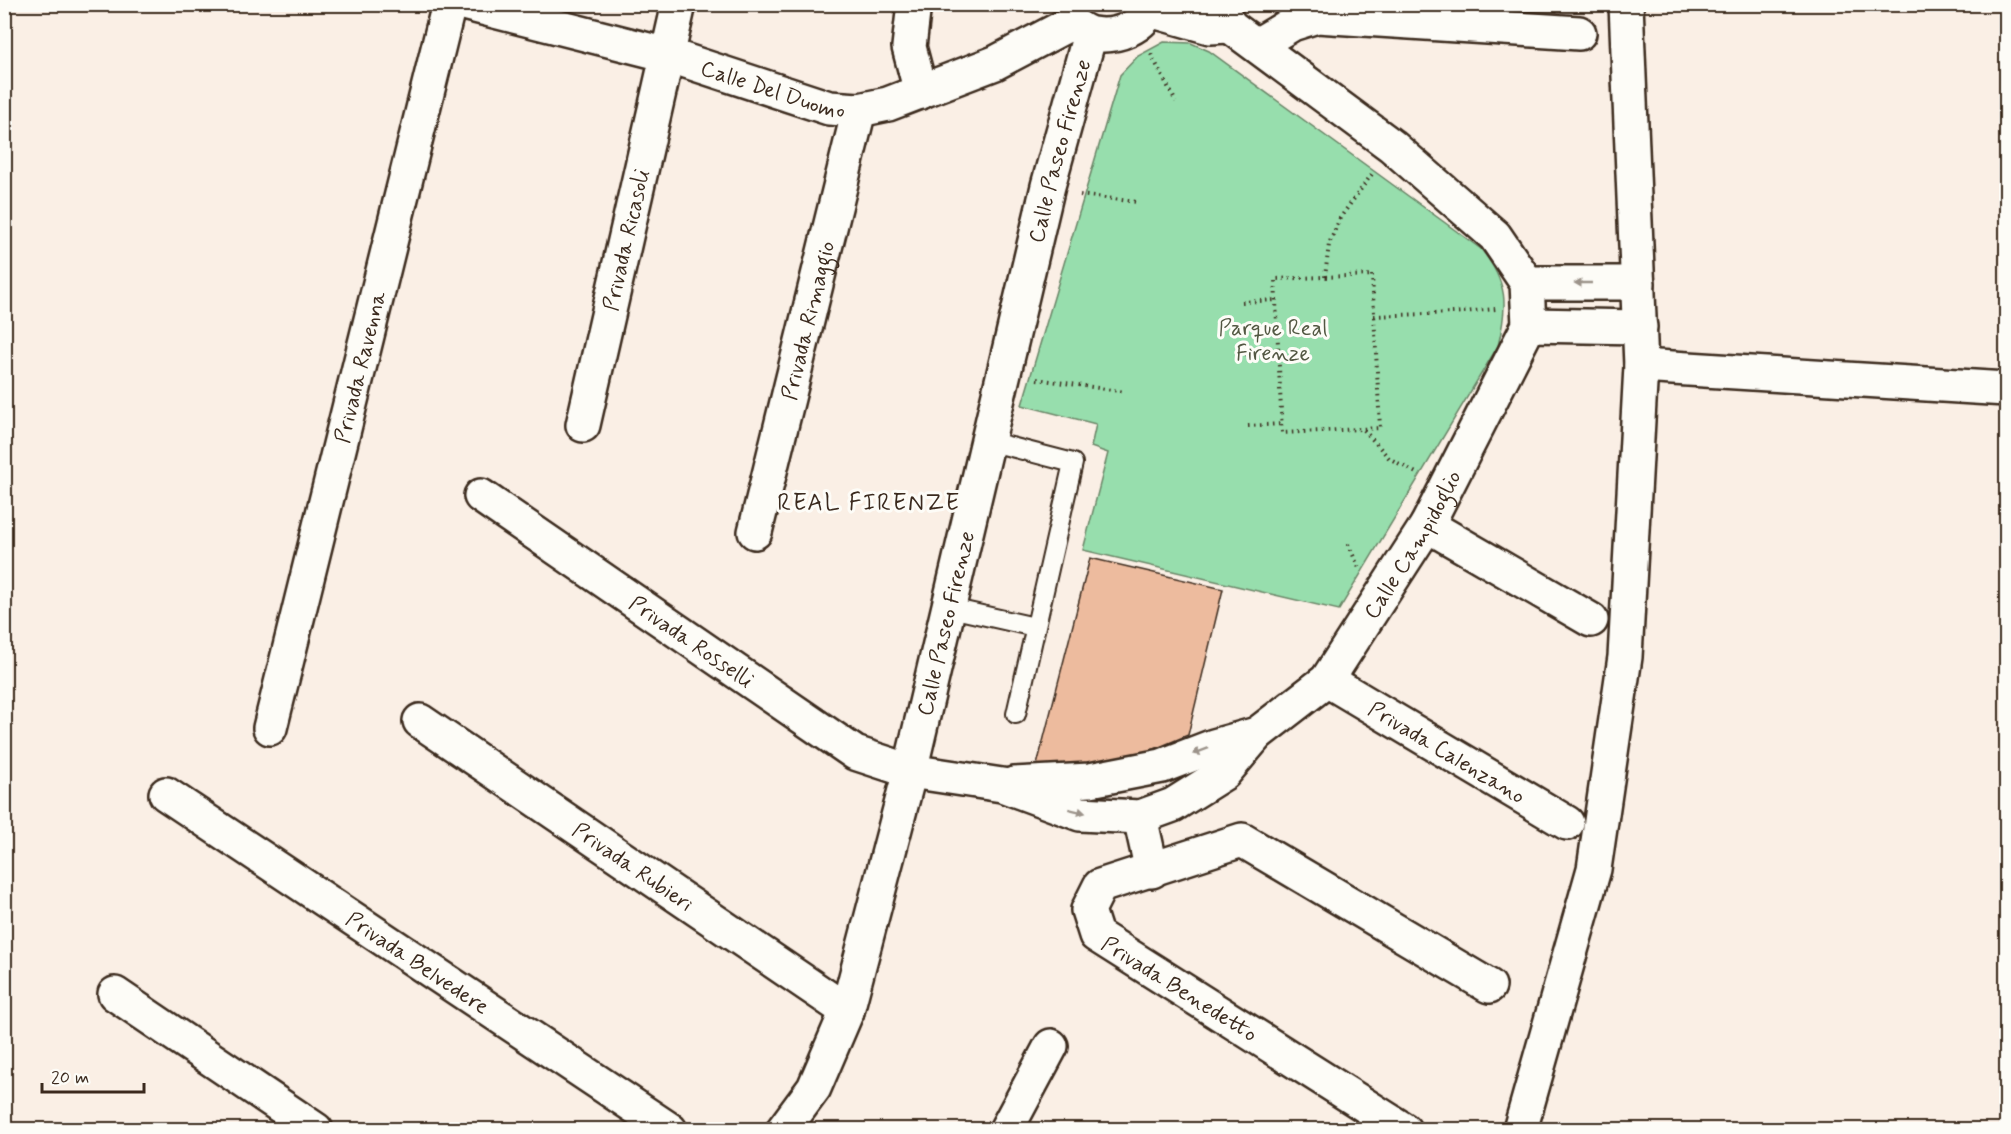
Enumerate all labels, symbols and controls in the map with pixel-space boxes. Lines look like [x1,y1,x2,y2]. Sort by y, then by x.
street label: Calle Del Duomo [697,55,846,126]
street label: Calle Paseo Firenze [1023,56,1098,246]
street label: Privada Ricasoli [597,167,657,314]
street label: Privada Rimaggio [776,238,842,403]
one-way arrow [1573,278,1592,288]
street label: Privada Ravenna [329,288,394,446]
park label: Parque Real Firenze [1218,315,1328,368]
street label: Calle Campidoglio [1358,466,1468,625]
district label: REAL FIRENZE [777,488,961,519]
street label: Calle Paseo Firenze [912,528,982,719]
street label: Privada Rosselli [623,590,759,695]
street label: Privada Calenzano [1363,696,1530,811]
one-way arrow [1192,746,1210,756]
one-way arrow [1068,807,1086,817]
street label: Privada Rubieri [566,817,698,919]
street label: Privada Belvedere [340,906,494,1022]
street label: Privada Benedetto [1096,930,1262,1049]
scale bar [42,1056,144,1094]
text: 20 m [51,1066,89,1090]

